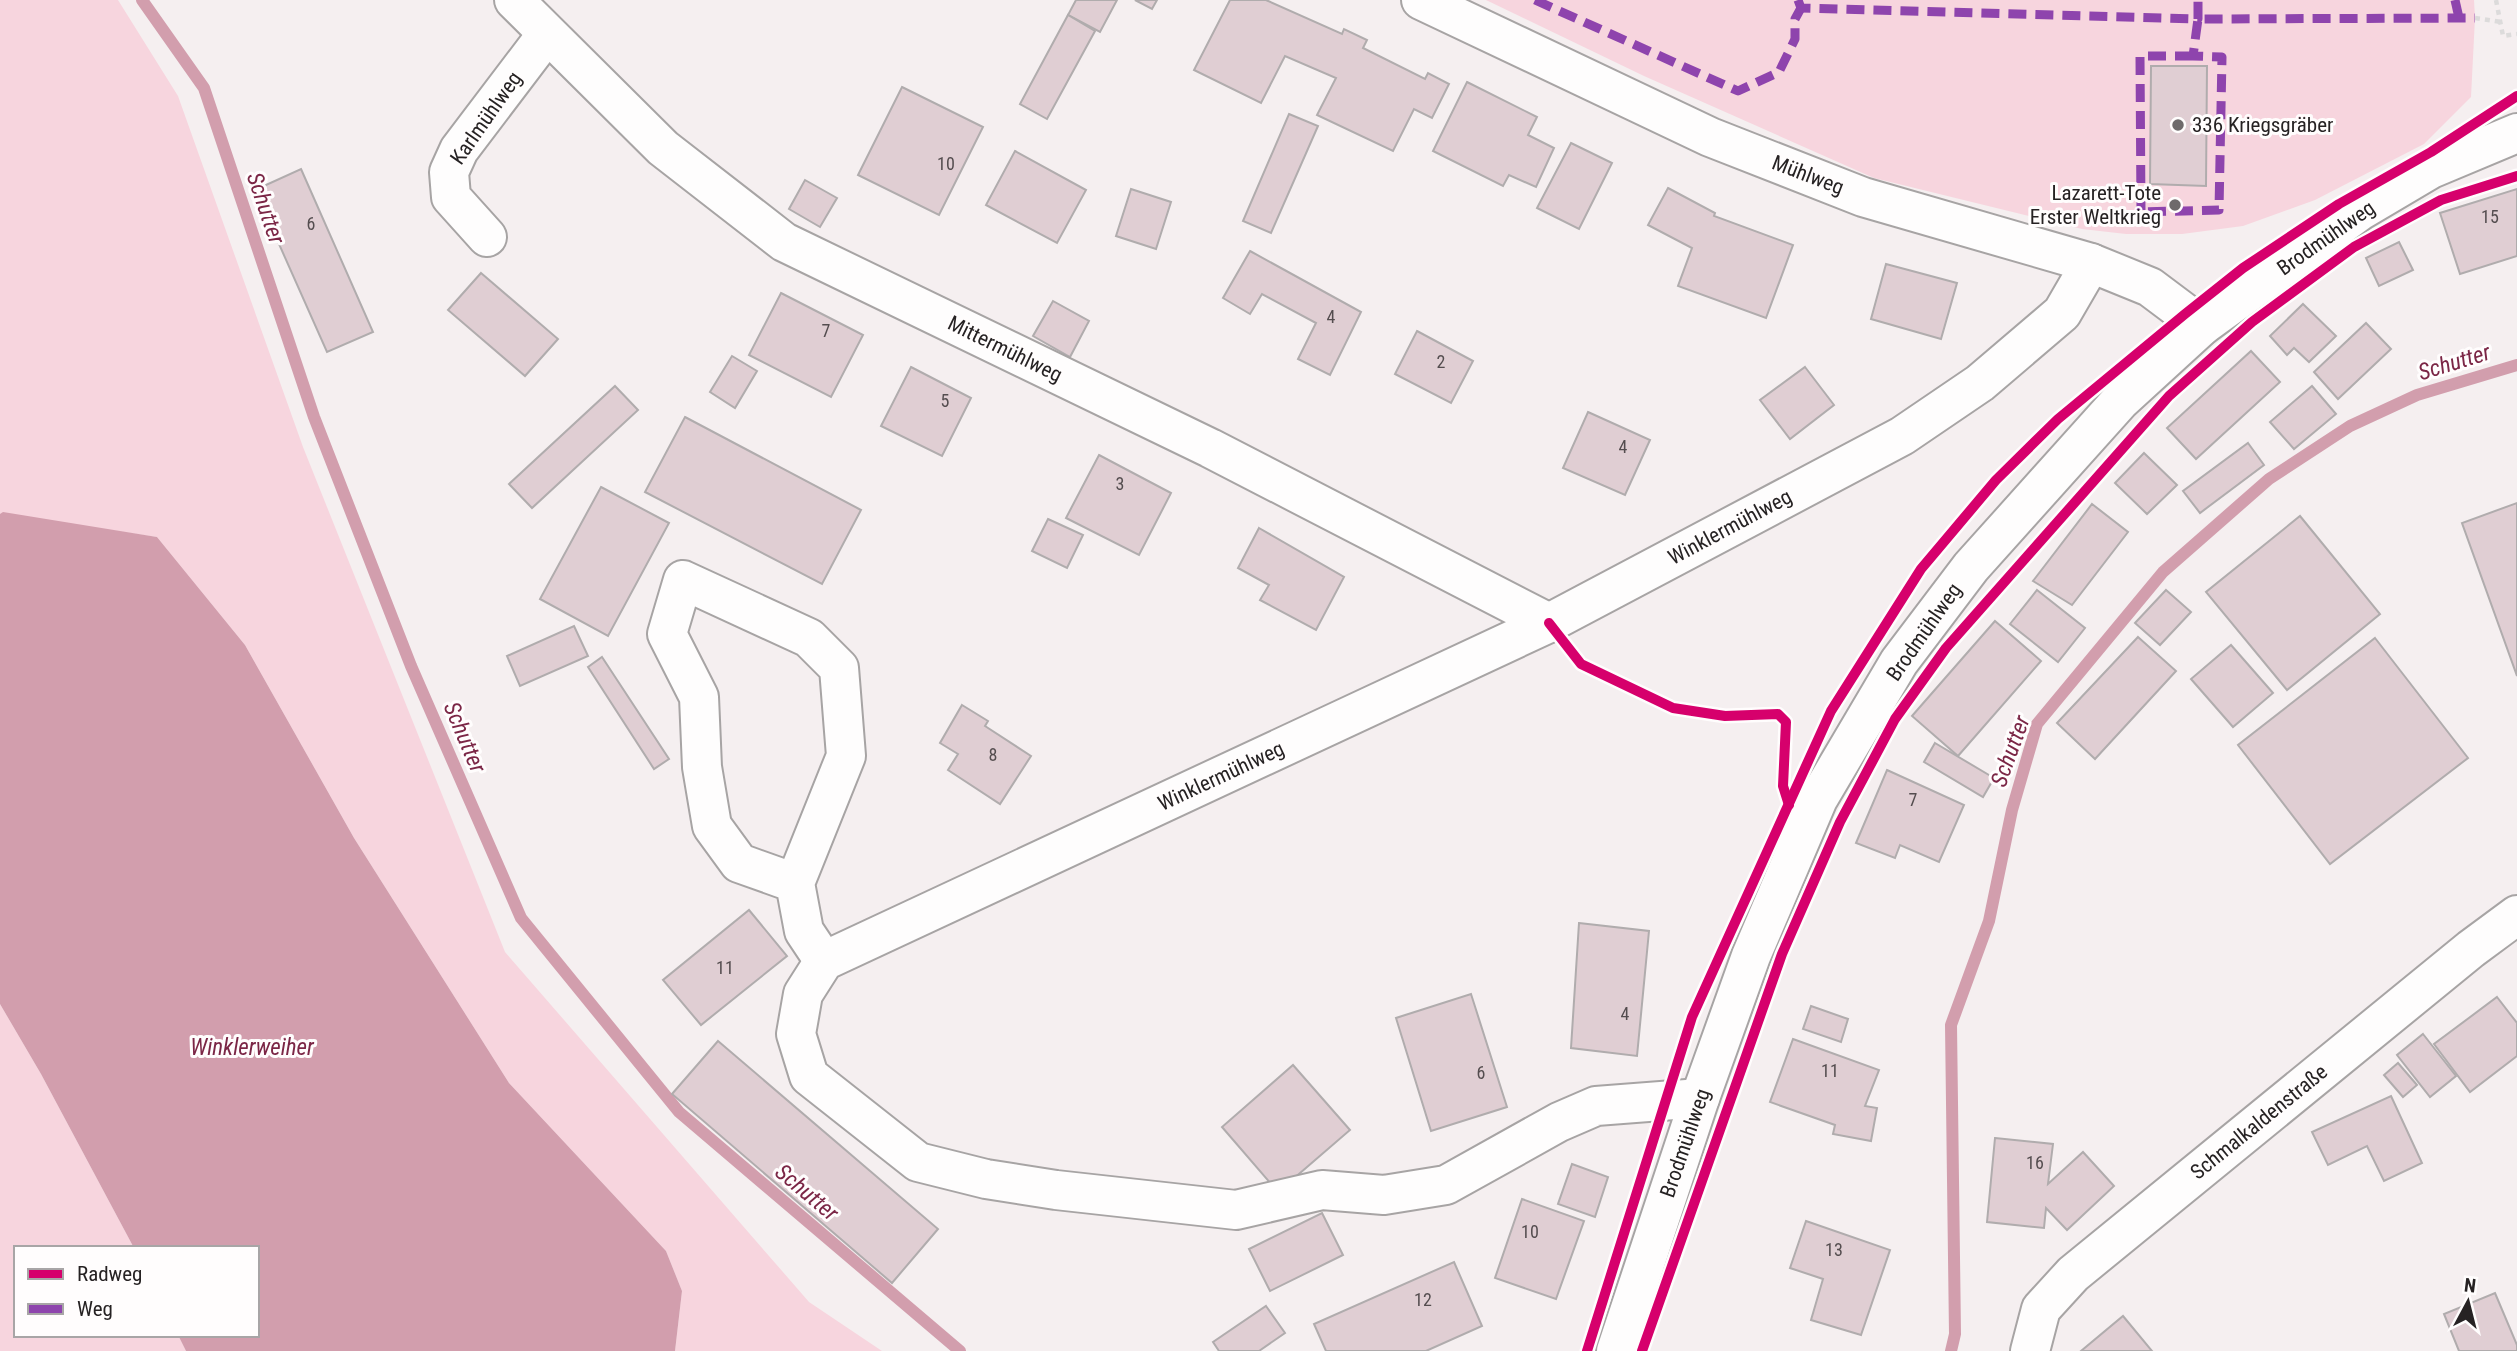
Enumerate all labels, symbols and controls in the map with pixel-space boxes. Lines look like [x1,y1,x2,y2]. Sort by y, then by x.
street label: Karlmühlweg [445,67,527,169]
place label: 336 Kriegsgräber [2192,113,2333,137]
marker: 336 Kriegsgräber [2170,117,2186,133]
street label: Mühlweg [1769,150,1847,200]
house number: 10 [937,153,955,174]
water label: Schutter [241,169,291,249]
place label: Lazarett-Tote Erster Weltkrieg [2030,181,2161,229]
street label: Brodmühlweg [2273,196,2379,280]
marker: Lazarett-Tote Erster Weltkrieg [2167,197,2183,213]
house number: 15 [2481,206,2499,227]
house number: 6 [307,213,315,234]
house number: 4 [1327,306,1336,327]
street label: Mittermühlweg [944,311,1066,387]
house number: 7 [822,320,831,341]
water label: Schutter [2415,338,2495,386]
house number: 2 [1437,351,1446,372]
house number: 5 [941,390,950,411]
house number: 4 [1619,436,1628,457]
house number: 3 [1116,473,1124,494]
street label: Winklermühlweg [1664,484,1796,570]
street label: Brodmühlweg [1882,579,1966,685]
water label: Schutter [438,698,492,778]
water label: Schutter [1985,711,2036,791]
street label: Winklermühlweg [1154,736,1288,816]
house number: 8 [989,744,997,765]
house number: 7 [1909,789,1918,810]
house number: 11 [716,957,734,978]
house number: 4 [1621,1003,1630,1024]
water label: Winklerweiher [190,1034,315,1061]
street label: Schmalkaldenstraße [2186,1059,2332,1184]
house number: 11 [1821,1060,1839,1081]
house number: 6 [1477,1062,1485,1083]
street label: Brodmühlweg [1655,1085,1715,1201]
house number: 16 [2026,1152,2044,1173]
water label: Schutter [770,1158,845,1227]
house number: 10 [1521,1221,1539,1242]
house number: 13 [1825,1239,1843,1260]
legend [14,1246,259,1337]
text: Radweg [77,1262,142,1286]
north arrow [2433,1267,2503,1337]
text: N [2463,1273,2477,1298]
house number: 12 [1414,1289,1432,1310]
text: Weg [77,1297,113,1321]

